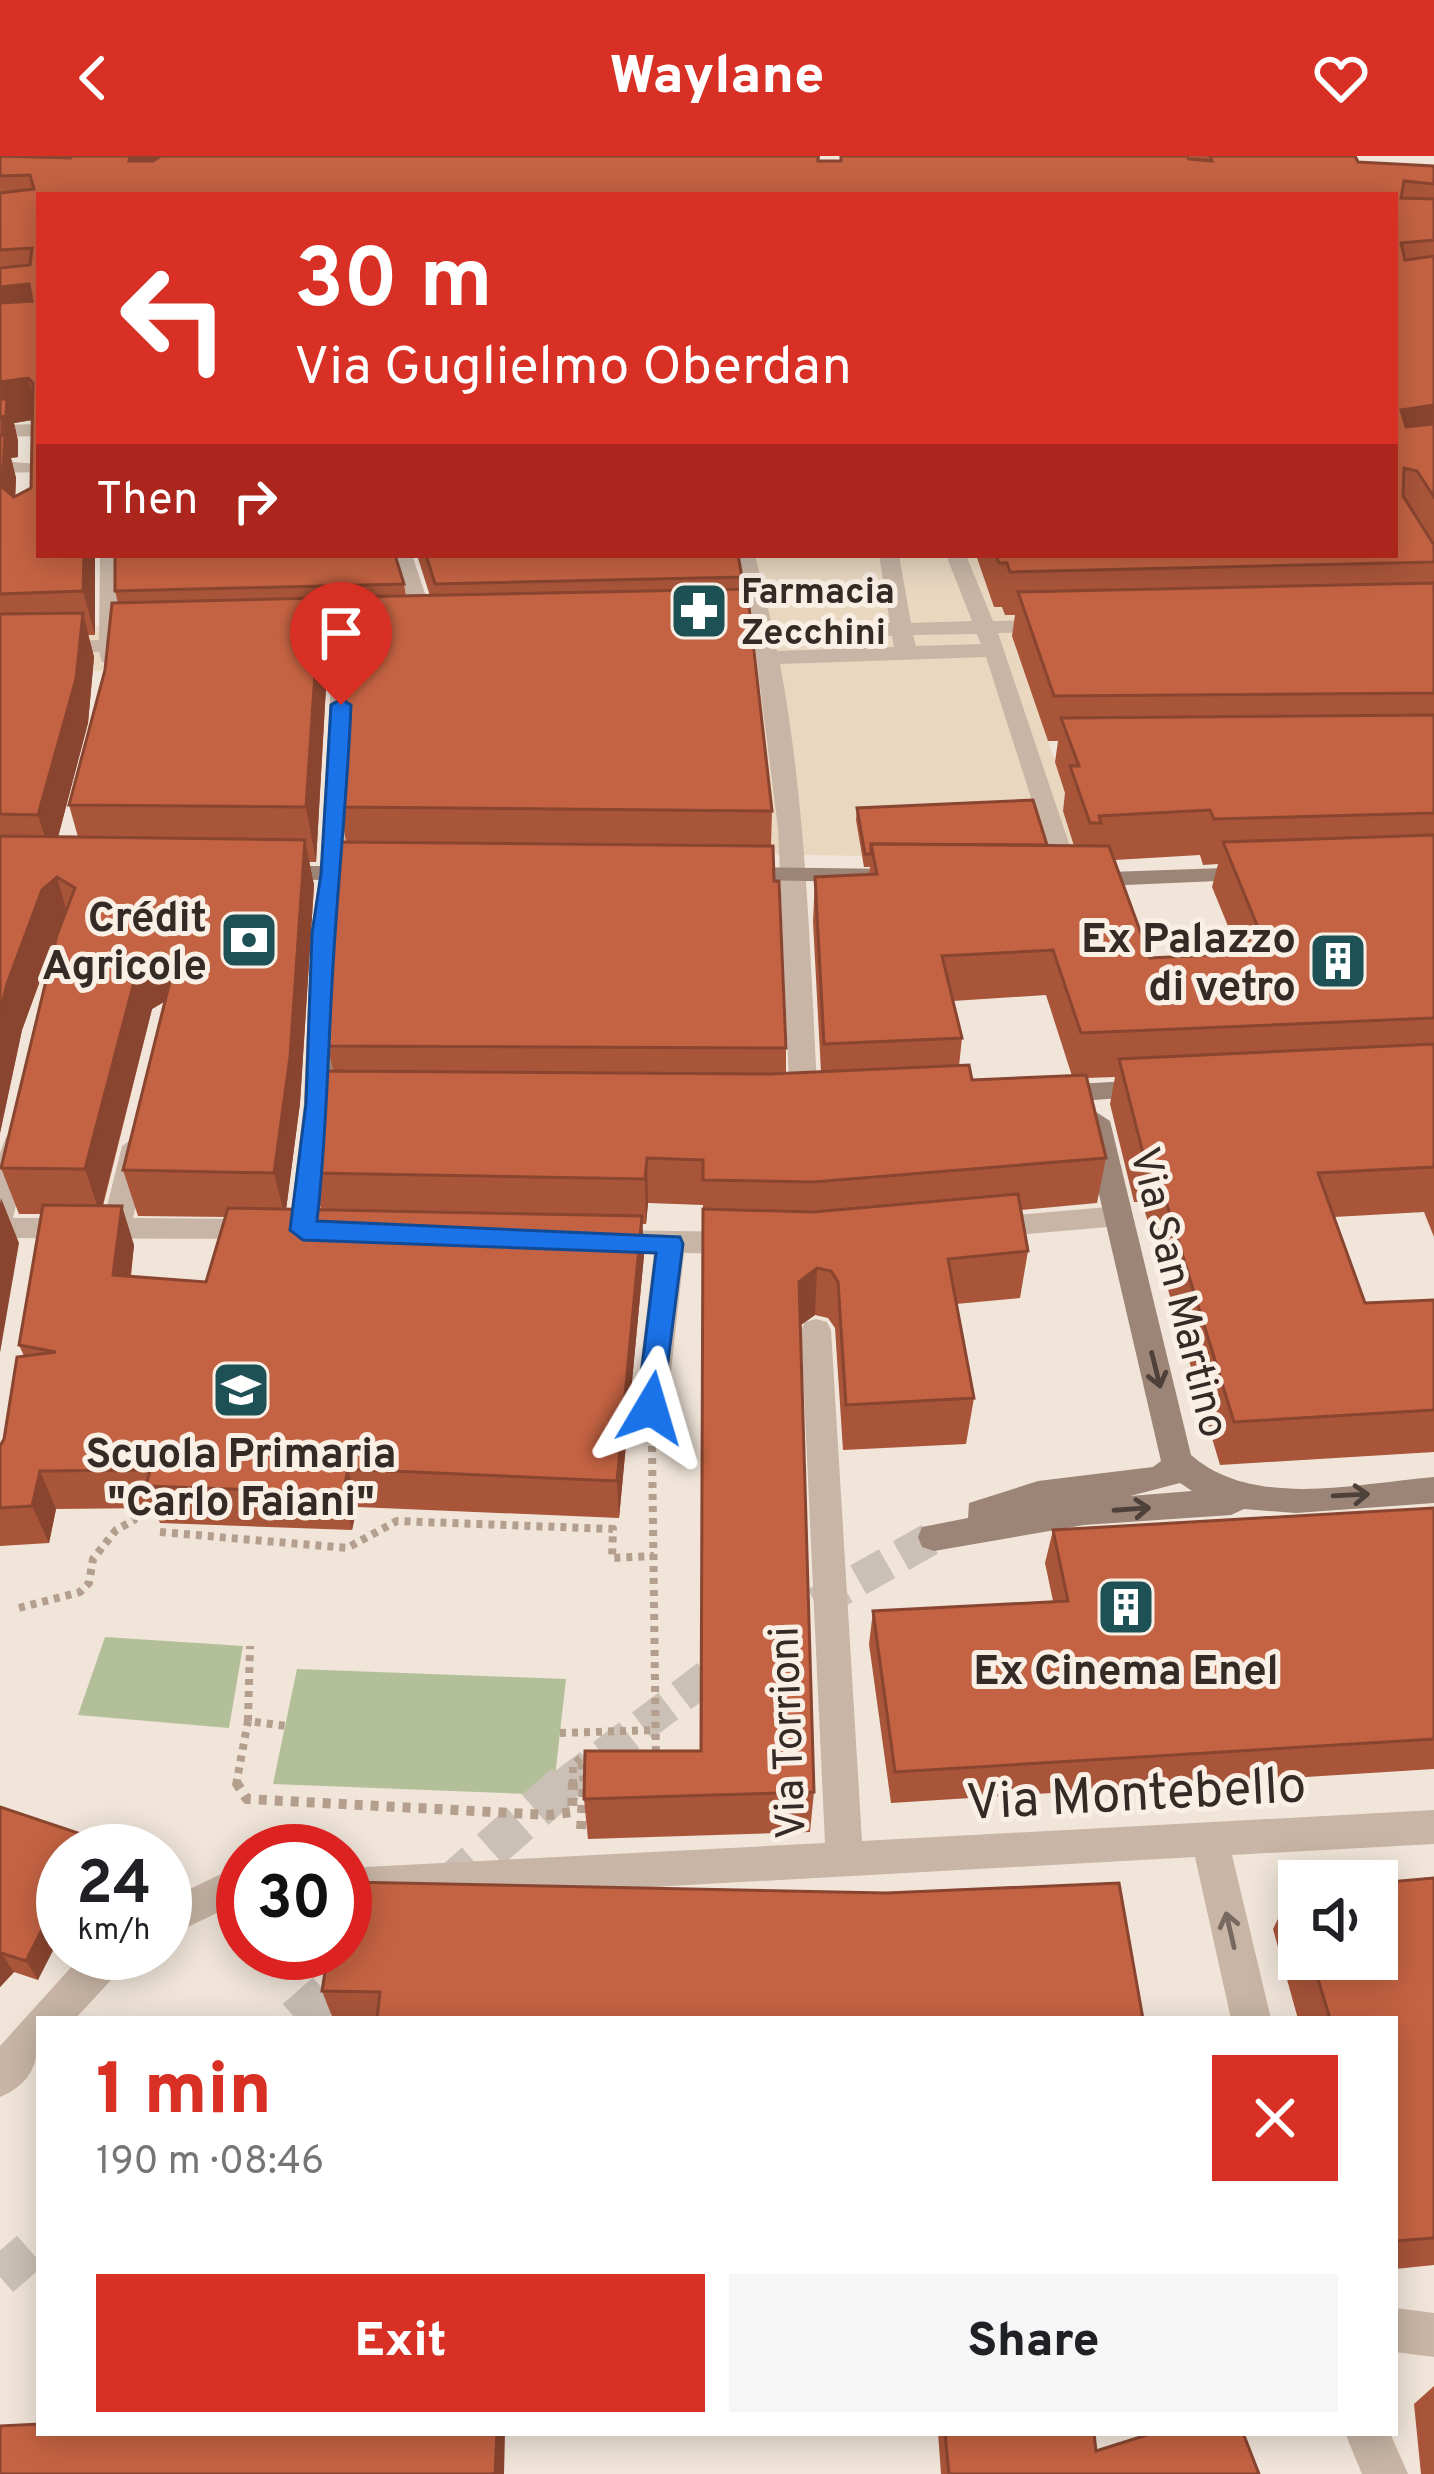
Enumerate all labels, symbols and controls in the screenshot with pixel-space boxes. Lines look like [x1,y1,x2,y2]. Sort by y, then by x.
text: Waylane [610,44,824,113]
icon: back [60,45,126,111]
icon: heart [1308,45,1374,111]
text: 30 m [294,231,493,337]
icon: left [96,240,252,396]
text: Via Guglielmo Oberdan [294,335,852,404]
icon: right [222,468,288,534]
text: Then [96,473,198,530]
place label: Farmacia Zecchini [741,571,895,658]
pharmacy icon: Farmacia Zecchini [668,580,730,642]
pin [290,582,392,705]
icon: arrive [308,600,374,666]
place label: Crédit Agricole [42,894,207,995]
bank icon: Crédit Agricole [218,909,280,971]
place label: Ex Palazzo di vetro [1081,915,1296,1016]
building icon: Ex Palazzo di vetro [1307,930,1369,992]
street label: Via San Martino [1115,1143,1238,1444]
position arrow [588,1345,714,1471]
one-way arrow [1146,1351,1168,1389]
school or university icon: Scuola Primaria "Carlo Faiani" [210,1359,272,1421]
place label: Scuola Primaria "Carlo Faiani" [86,1430,396,1531]
one-way arrow [1331,1483,1370,1506]
one-way arrow [1112,1497,1151,1520]
building icon: Ex Cinema Enel [1095,1576,1157,1638]
street label: Via Torrioni [760,1626,821,1840]
place label: Ex Cinema Enel [973,1647,1279,1700]
street label: Via Montebello [965,1756,1308,1839]
speed limit sign: 30 [216,1824,372,1980]
text: 24 [76,1849,152,1925]
map controls [1278,1860,1398,1980]
button: sound [1278,1860,1398,1980]
one-way arrow [1218,1912,1241,1950]
text: km/h [78,1913,150,1950]
text: 1 min [96,2048,272,2140]
button: close [1212,2055,1338,2181]
text: 190 m · 08:46 [96,2139,324,2188]
button: Exit [96,2274,705,2412]
button: Share [729,2274,1338,2412]

